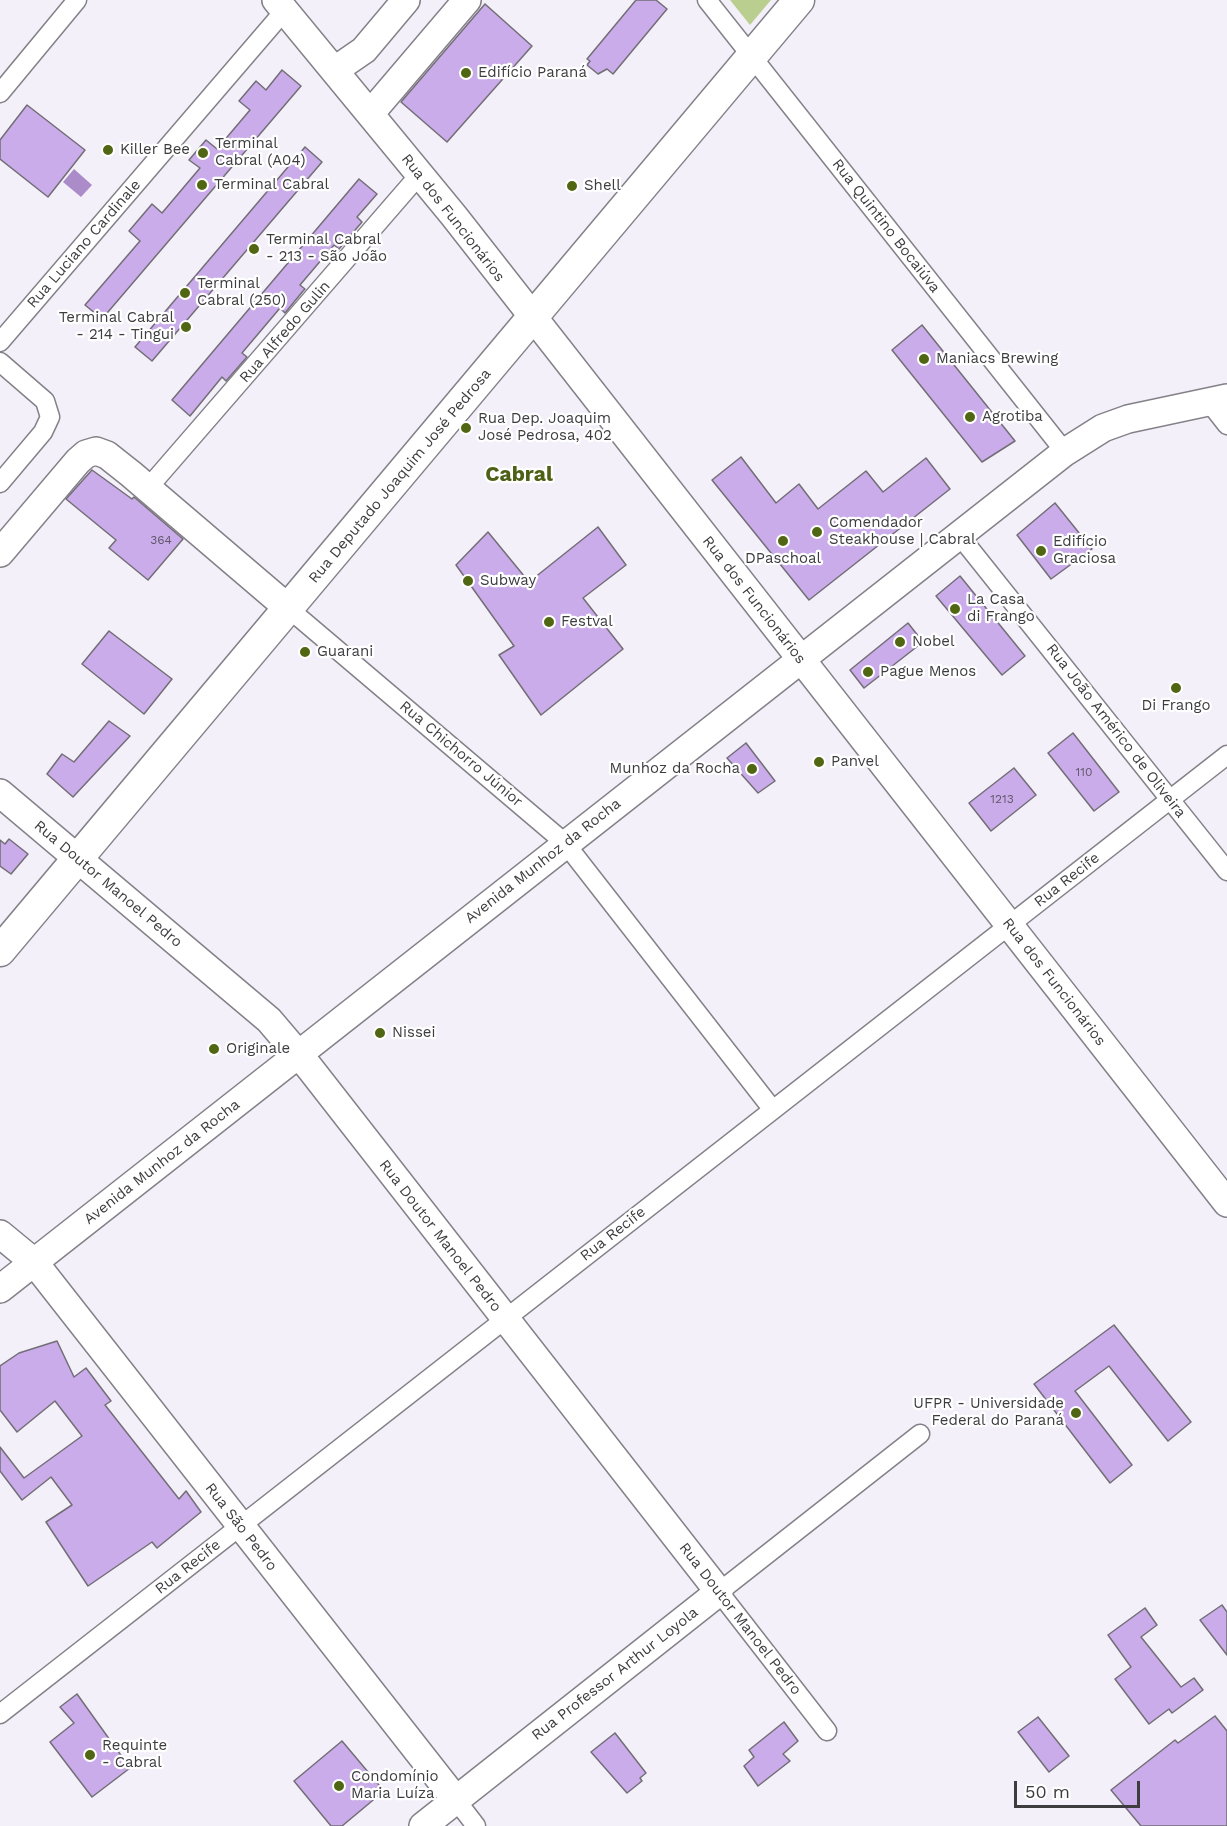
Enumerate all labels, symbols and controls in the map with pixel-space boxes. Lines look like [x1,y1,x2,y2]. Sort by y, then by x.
place label: Edifício Paraná [478,64,587,82]
marker: Edifício Paraná [459,66,473,80]
place label: Terminal Cabral (A04) [215,135,305,170]
place label: Killer Bee [120,141,190,159]
marker: Killer Bee [101,143,115,157]
marker: Terminal Cabral (A04) [196,146,210,160]
street label: Rua dos Funcionários [397,150,509,286]
street label: Rua Quintino Bocaiúva [828,155,944,297]
street label: Rua Luciano Cardinale [23,176,145,312]
place label: Terminal Cabral [214,176,329,194]
place label: Shell [584,177,621,195]
marker: Terminal Cabral [195,178,209,192]
marker: Shell [565,179,579,193]
place label: Terminal Cabral - 213 - São João [266,231,387,266]
marker: Terminal Cabral - 213 - São João [247,242,261,256]
place label: Terminal Cabral (250) [197,275,286,310]
street label: Rua Alfredo Gulin [236,277,334,387]
marker: Terminal Cabral (250) [178,286,192,300]
place label: Terminal Cabral - 214 - Tingui [59,309,174,344]
marker: Terminal Cabral - 214 - Tingui [179,320,193,334]
place label: Maniacs Brewing [936,350,1058,368]
marker: Maniacs Brewing [917,352,931,366]
street label: Rua Deputado Joaquim José Pedrosa [305,365,495,587]
place label: Agrotiba [982,408,1043,426]
place label: Rua Dep. Joaquim José Pedrosa, 402 [478,410,612,445]
marker: Agrotiba [963,410,977,424]
marker: Rua Dep. Joaquim José Pedrosa, 402 [459,421,473,435]
district label: Cabral [485,462,553,488]
place label: Comendador Steakhouse | Cabral [829,514,976,549]
marker: Comendador Steakhouse | Cabral [810,525,824,539]
street label: Rua dos Funcionários [698,532,810,668]
house number: 364 [150,533,172,547]
place label: Edifício Graciosa [1053,533,1116,568]
marker: DPaschoal [776,534,790,548]
marker: Edifício Graciosa [1034,544,1048,558]
place label: DPaschoal [745,550,821,568]
place label: Subway [480,572,536,590]
marker: Subway [461,574,475,588]
place label: La Casa di Frango [967,591,1035,626]
marker: La Casa di Frango [948,602,962,616]
place label: Festval [561,613,613,631]
marker: Festval [542,615,556,629]
place label: Nobel [912,633,955,651]
marker: Nobel [893,635,907,649]
street label: Rua João Américo de Oliveira [1042,640,1190,822]
place label: Guarani [317,643,373,661]
marker: Guarani [298,645,312,659]
place label: Pague Menos [880,663,976,681]
marker: Pague Menos [861,665,875,679]
marker: Di Frango [1169,681,1183,695]
street label: Rua Chichorro Júnior [396,697,526,811]
place label: Di Frango [1141,697,1211,715]
place label: Panvel [831,753,879,771]
marker: Panvel [812,755,826,769]
place label: Munhoz da Rocha [610,760,740,778]
marker: Munhoz da Rocha [745,762,759,776]
house number: 110 [1076,765,1092,779]
house number: 1213 [990,792,1014,806]
street label: Avenida Munhoz da Rocha [462,795,624,927]
street label: Rua Doutor Manoel Pedro [30,817,186,951]
street label: Rua Recife [1031,849,1103,911]
street label: Rua dos Funcionários [998,914,1110,1050]
place label: Nissei [392,1024,435,1042]
marker: Nissei [373,1026,387,1040]
place label: Originale [226,1040,290,1058]
marker: Originale [207,1042,221,1056]
street label: Avenida Munhoz da Rocha [81,1096,243,1228]
street label: Rua Doutor Manoel Pedro [375,1156,505,1316]
street label: Rua Recife [577,1203,649,1265]
place label: UFPR - Universidade Federal do Paraná [913,1395,1064,1430]
marker: UFPR - Universidade Federal do Paraná [1069,1406,1083,1420]
street label: Rua São Pedro [201,1479,281,1575]
street label: Rua Recife [152,1536,224,1598]
street label: Rua Doutor Manoel Pedro [675,1539,805,1699]
street label: Rua Professor Arthur Loyola [528,1604,702,1744]
place label: Requinte - Cabral [102,1737,167,1772]
marker: Requinte - Cabral [83,1748,97,1762]
place label: Condomínio Maria Luíza [351,1768,439,1803]
scale bar [1017,1769,1143,1807]
marker: Condomínio Maria Luíza [332,1779,346,1793]
text: 50 m [1025,1781,1070,1802]

